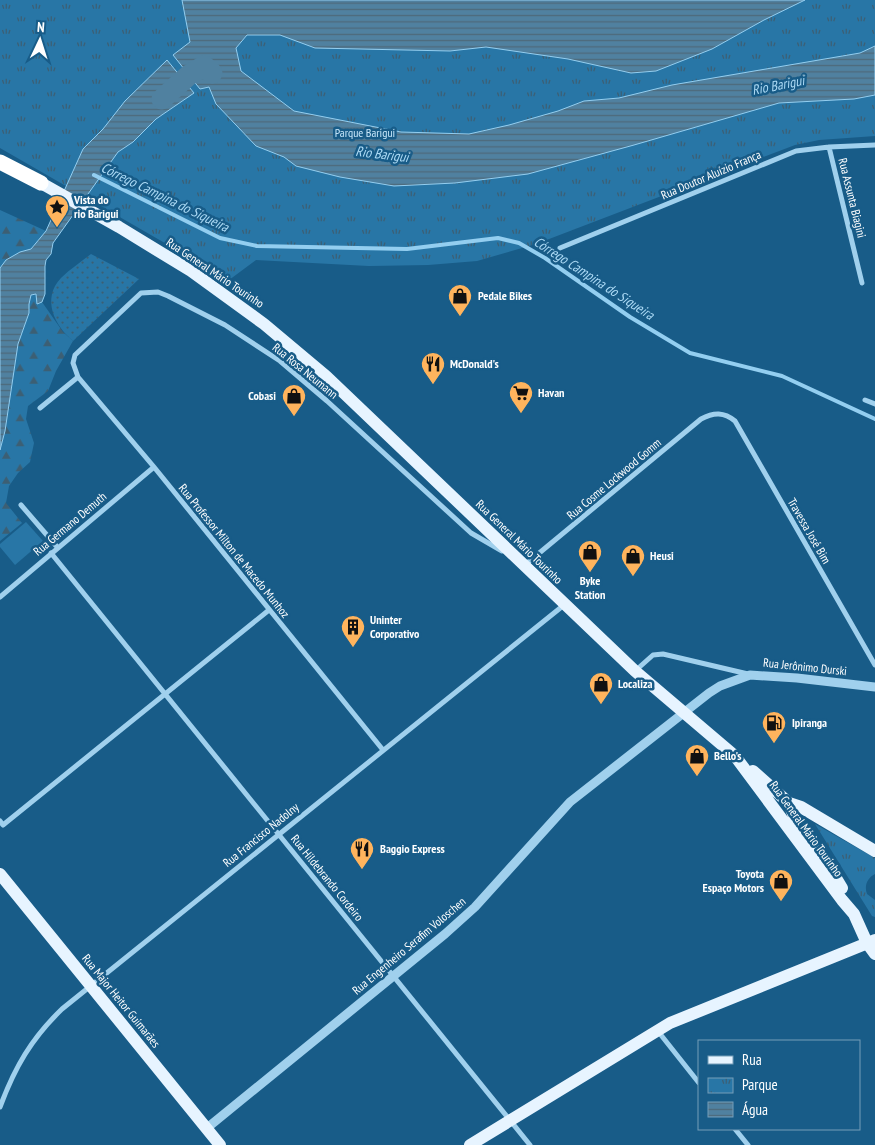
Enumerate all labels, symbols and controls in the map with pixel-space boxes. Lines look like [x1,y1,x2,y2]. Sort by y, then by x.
north arrow [15,15,65,65]
text: N [37,18,45,36]
water label: Rio Barigui [750,71,808,99]
park label: Parque Barigui [335,125,395,140]
water label: Rio Barigui [355,142,411,166]
street label: Rua Doutor Aluízio França [659,147,763,202]
street label: Rua Assunta Biagini [835,156,870,239]
water label: Córrego Campina do Siqueira [98,158,233,236]
place label: Vista do rio Barigui [73,192,119,221]
place icon: Vista do rio Barigui [44,194,70,228]
water label: Córrego Campina do Siqueira [530,232,659,324]
street label: Rua General Mário Tourinho [164,234,267,311]
shop icon: Pedale Bikes [447,283,473,317]
place label: Pedale Bikes [478,288,532,303]
street label: Rua Rosa Neumann [270,340,341,402]
restaurant icon: McDonald's [420,351,446,385]
place label: McDonald's [450,356,499,371]
supermarket icon: Havan [508,380,534,414]
shop icon: Cobasi [281,383,307,417]
place label: Havan [538,385,564,400]
place label: Cobasi [248,388,276,403]
street label: Rua Cosme Lockwood Gomm [564,435,664,522]
street label: Rua Professor Milton de Macedo Munhoz [176,481,293,621]
street label: Rua Germano Demuth [30,489,109,559]
street label: Travessa José Bim [785,495,834,566]
street label: Rua General Mário Tourinho [473,496,566,587]
shop icon: Byke Station [577,539,603,573]
shop icon: Heusi [620,543,646,577]
place label: Heusi [650,548,674,563]
place label: Byke Station [575,573,605,602]
place label: Uninter Corporativo [370,612,420,641]
building icon: Uninter Corporativo [340,614,366,648]
street label: Rua Jerônimo Durski [762,655,848,678]
shop icon: Localiza [588,671,614,705]
place label: Localiza [618,676,652,691]
fuel station icon: Ipiranga [761,710,787,744]
place label: Ipiranga [792,715,827,730]
shop icon: Bello's [684,743,710,777]
place label: Bello's [714,748,741,763]
street label: Rua General Mário Tourinho [767,778,846,880]
street label: Rua Francisco Nadolny [220,799,302,870]
street label: Rua Hildebrando Cordeiro [288,832,367,924]
restaurant icon: Baggio Express [349,836,375,870]
place label: Baggio Express [380,841,445,856]
place label: Toyota Espaço Motors [703,866,764,895]
shop icon: Toyota Espaço Motors [768,868,794,902]
street label: Rua Engenheiro Serafim Voloschen [349,894,468,997]
street label: Rua Major Heitor Guimarães [79,951,164,1050]
legend [698,1040,860,1130]
text: Rua [742,1050,762,1069]
text: Parque [742,1075,778,1094]
text: Água [742,1100,768,1119]

